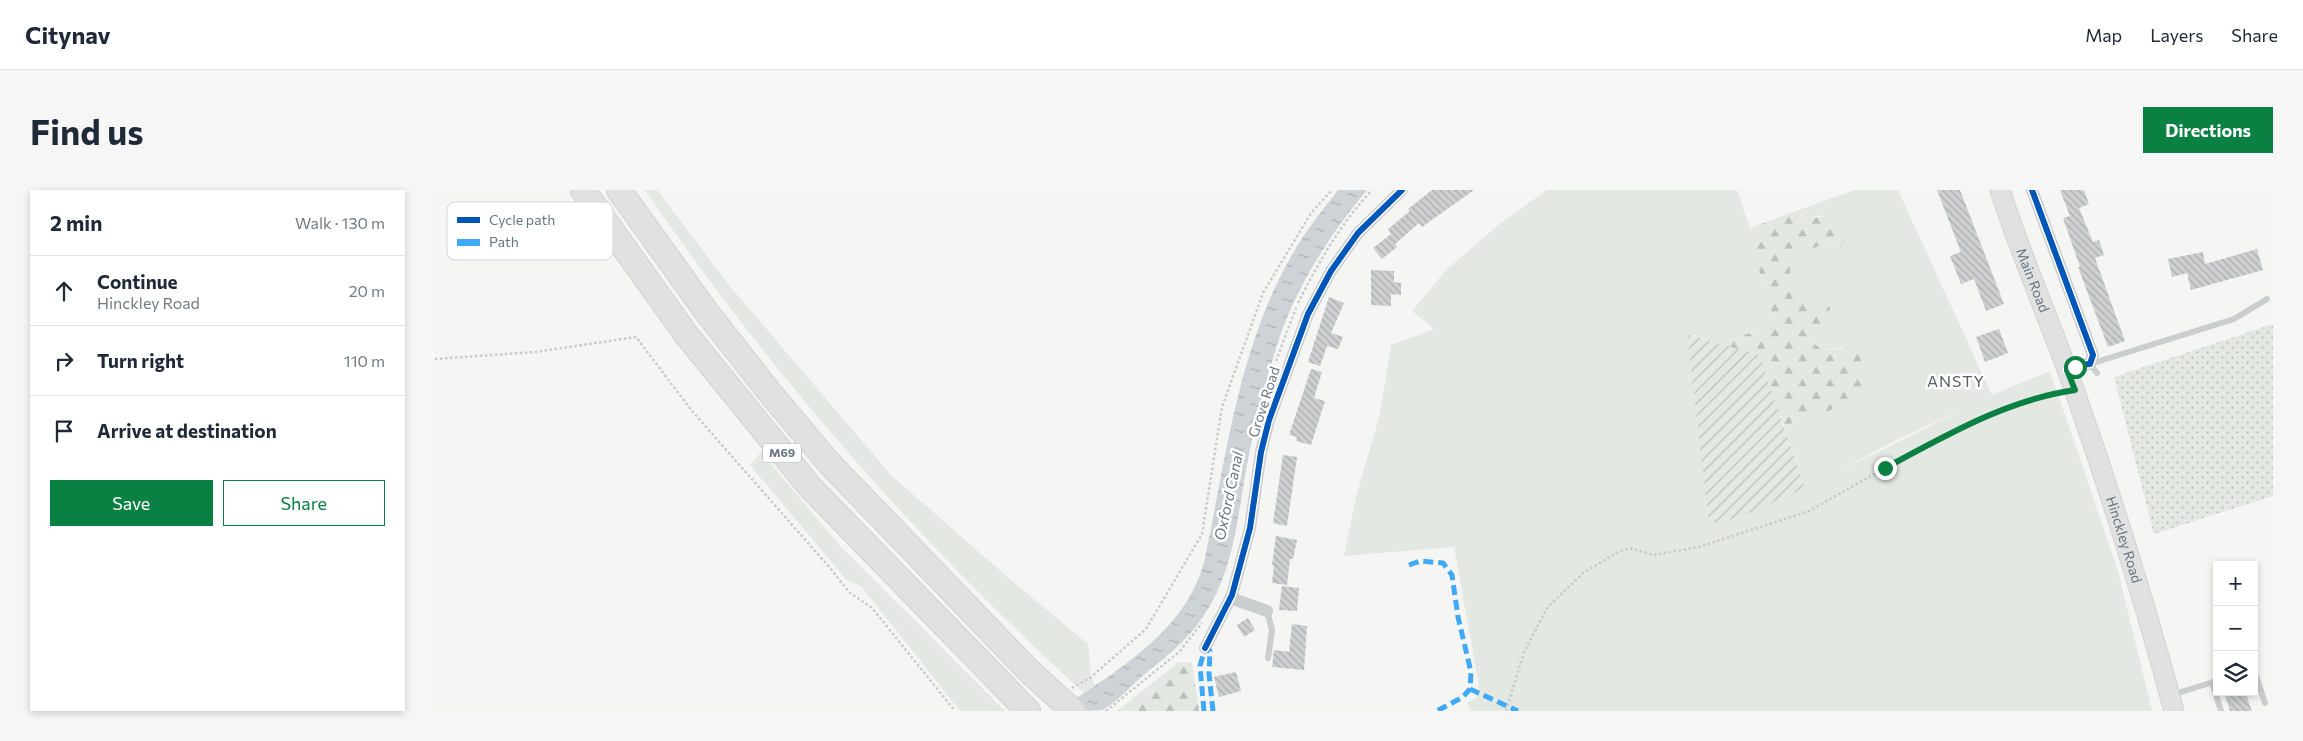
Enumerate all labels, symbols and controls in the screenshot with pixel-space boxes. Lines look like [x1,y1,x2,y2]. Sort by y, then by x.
text: Citynav [25,20,111,49]
text: Map [2085,24,2122,46]
text: Layers [2150,24,2203,46]
text: Share [2231,24,2278,46]
button: Directions [2143,107,2273,153]
text: Find us [30,109,144,152]
legend [447,202,613,260]
text: 2 min [50,210,102,235]
text: Cycle path [489,211,555,228]
text: Walk · 130 m [295,213,385,232]
text: Path [489,233,519,250]
street label: Main Road [2013,246,2053,315]
text: Continue [97,270,177,293]
icon: ahead [50,277,78,305]
text: 20 m [349,281,385,300]
text: Hinckley Road [97,293,200,312]
icon: right [50,347,78,375]
text: Turn right [97,349,184,372]
text: 110 m [344,351,385,370]
route start [2064,356,2087,379]
street label: Grove Road [1244,364,1283,439]
district label: ANSTY [1927,371,1985,390]
icon: arrive [50,417,78,445]
text: Arrive at destination [97,419,277,442]
road number: M69 [763,444,801,462]
water label: Oxford Canal [1210,449,1246,542]
route end [1874,457,1897,480]
button: Save [50,480,213,526]
button: Share [223,480,385,526]
street label: Hinckley Road [2103,494,2146,585]
map controls [2213,561,2258,696]
button: + [2213,561,2258,606]
button: − [2213,606,2258,651]
button: layers [2213,651,2258,696]

